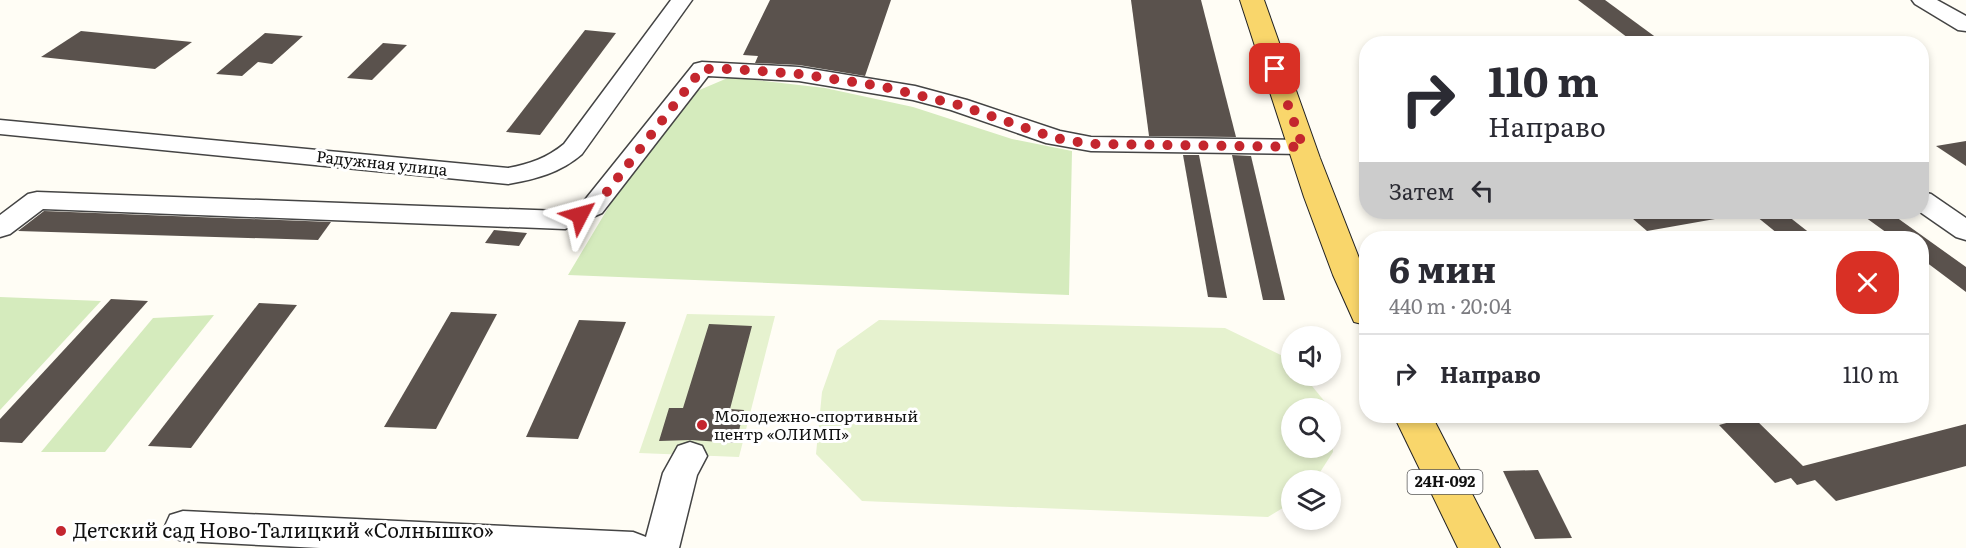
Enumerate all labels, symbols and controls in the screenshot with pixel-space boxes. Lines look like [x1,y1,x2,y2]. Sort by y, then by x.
pin [1249,43,1300,94]
text: 110 m [1488,48,1599,110]
icon: arrive [1258,52,1291,85]
icon: right [1389,60,1467,138]
text: Направо [1488,105,1606,145]
street label: Радужная улица [315,143,449,181]
text: Затем [1389,174,1454,207]
icon: left [1466,174,1499,207]
position arrow [548,183,612,247]
text: 6 мин [1389,241,1496,294]
button: close [1836,251,1899,314]
text: 440 m · 20:04 [1389,290,1512,320]
map controls [1281,326,1341,530]
button: sound [1281,326,1341,386]
icon: right [1389,357,1422,390]
text: Направо [1440,357,1541,390]
text: 110 m [1843,357,1899,390]
button: search [1281,398,1341,458]
place label: Молодежно-спортивный центр «ОЛИМП» [714,403,918,445]
marker: Молодежно-спортивный центр «ОЛИМП» [695,418,709,432]
button: layers [1281,470,1341,530]
road number: 24Н-092 [1408,470,1482,494]
place label: Детский сад Ново-Талицкий «Солнышко» [73,514,494,544]
marker: Детский сад Ново-Талицкий «Солнышко» [54,524,68,538]

